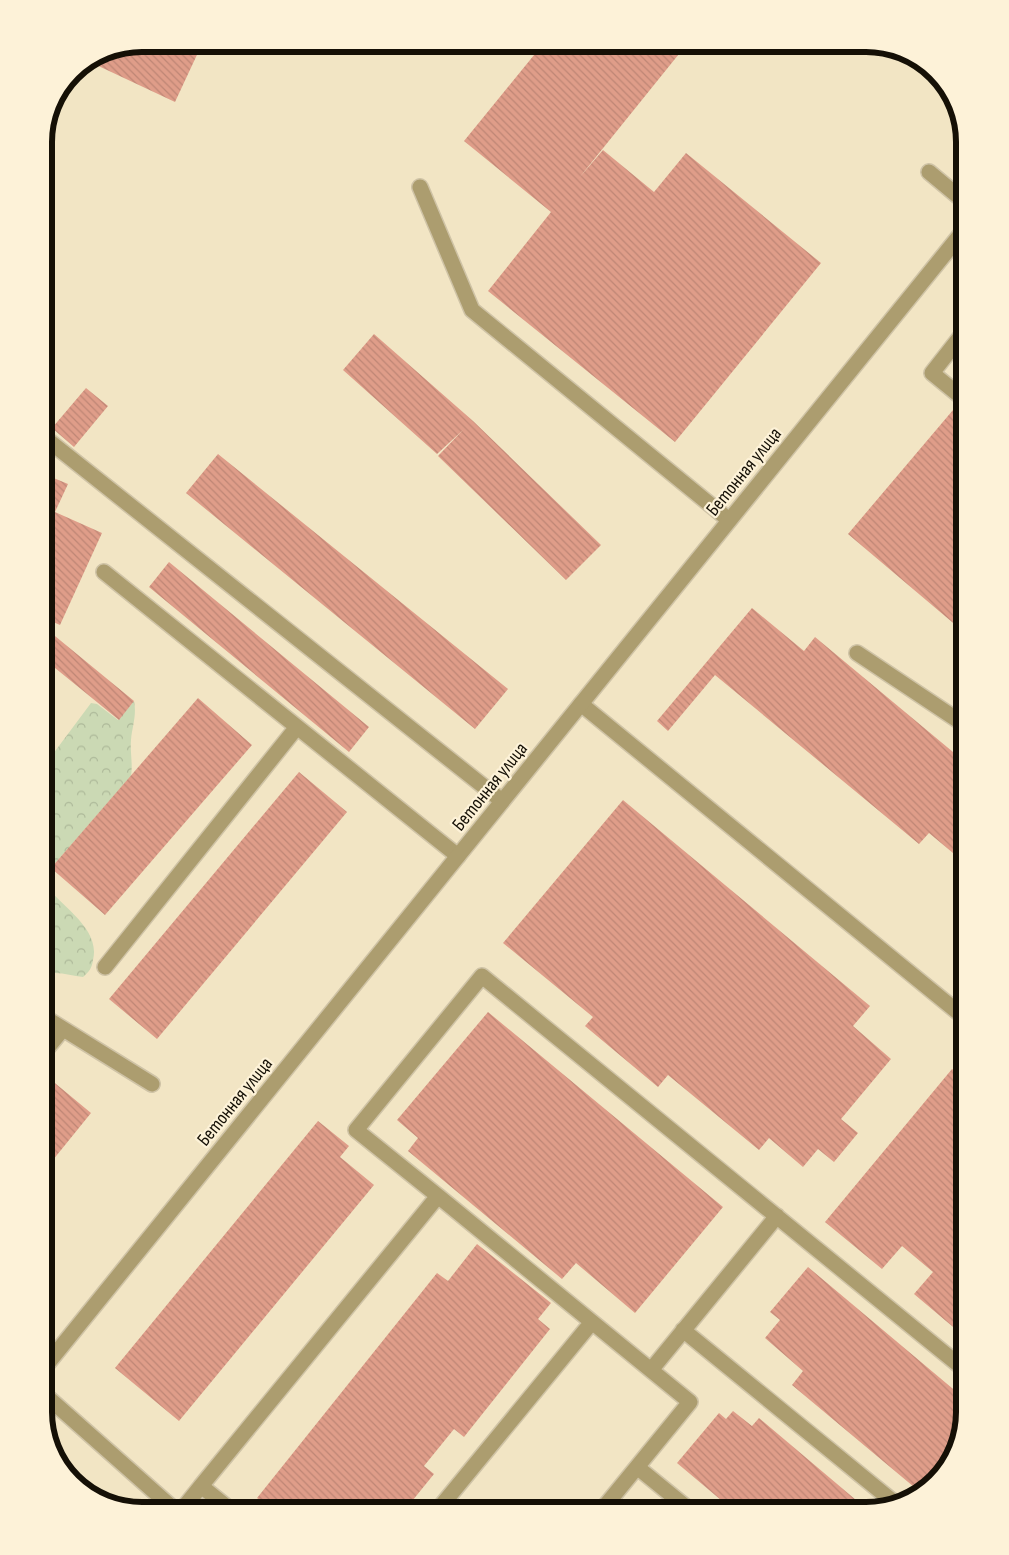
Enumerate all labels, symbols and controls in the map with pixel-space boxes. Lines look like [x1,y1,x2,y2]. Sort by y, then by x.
street label: Бетонная улица [702,423,787,521]
street label: Бетонная улица [448,738,533,836]
street label: Бетонная улица [193,1053,278,1151]

